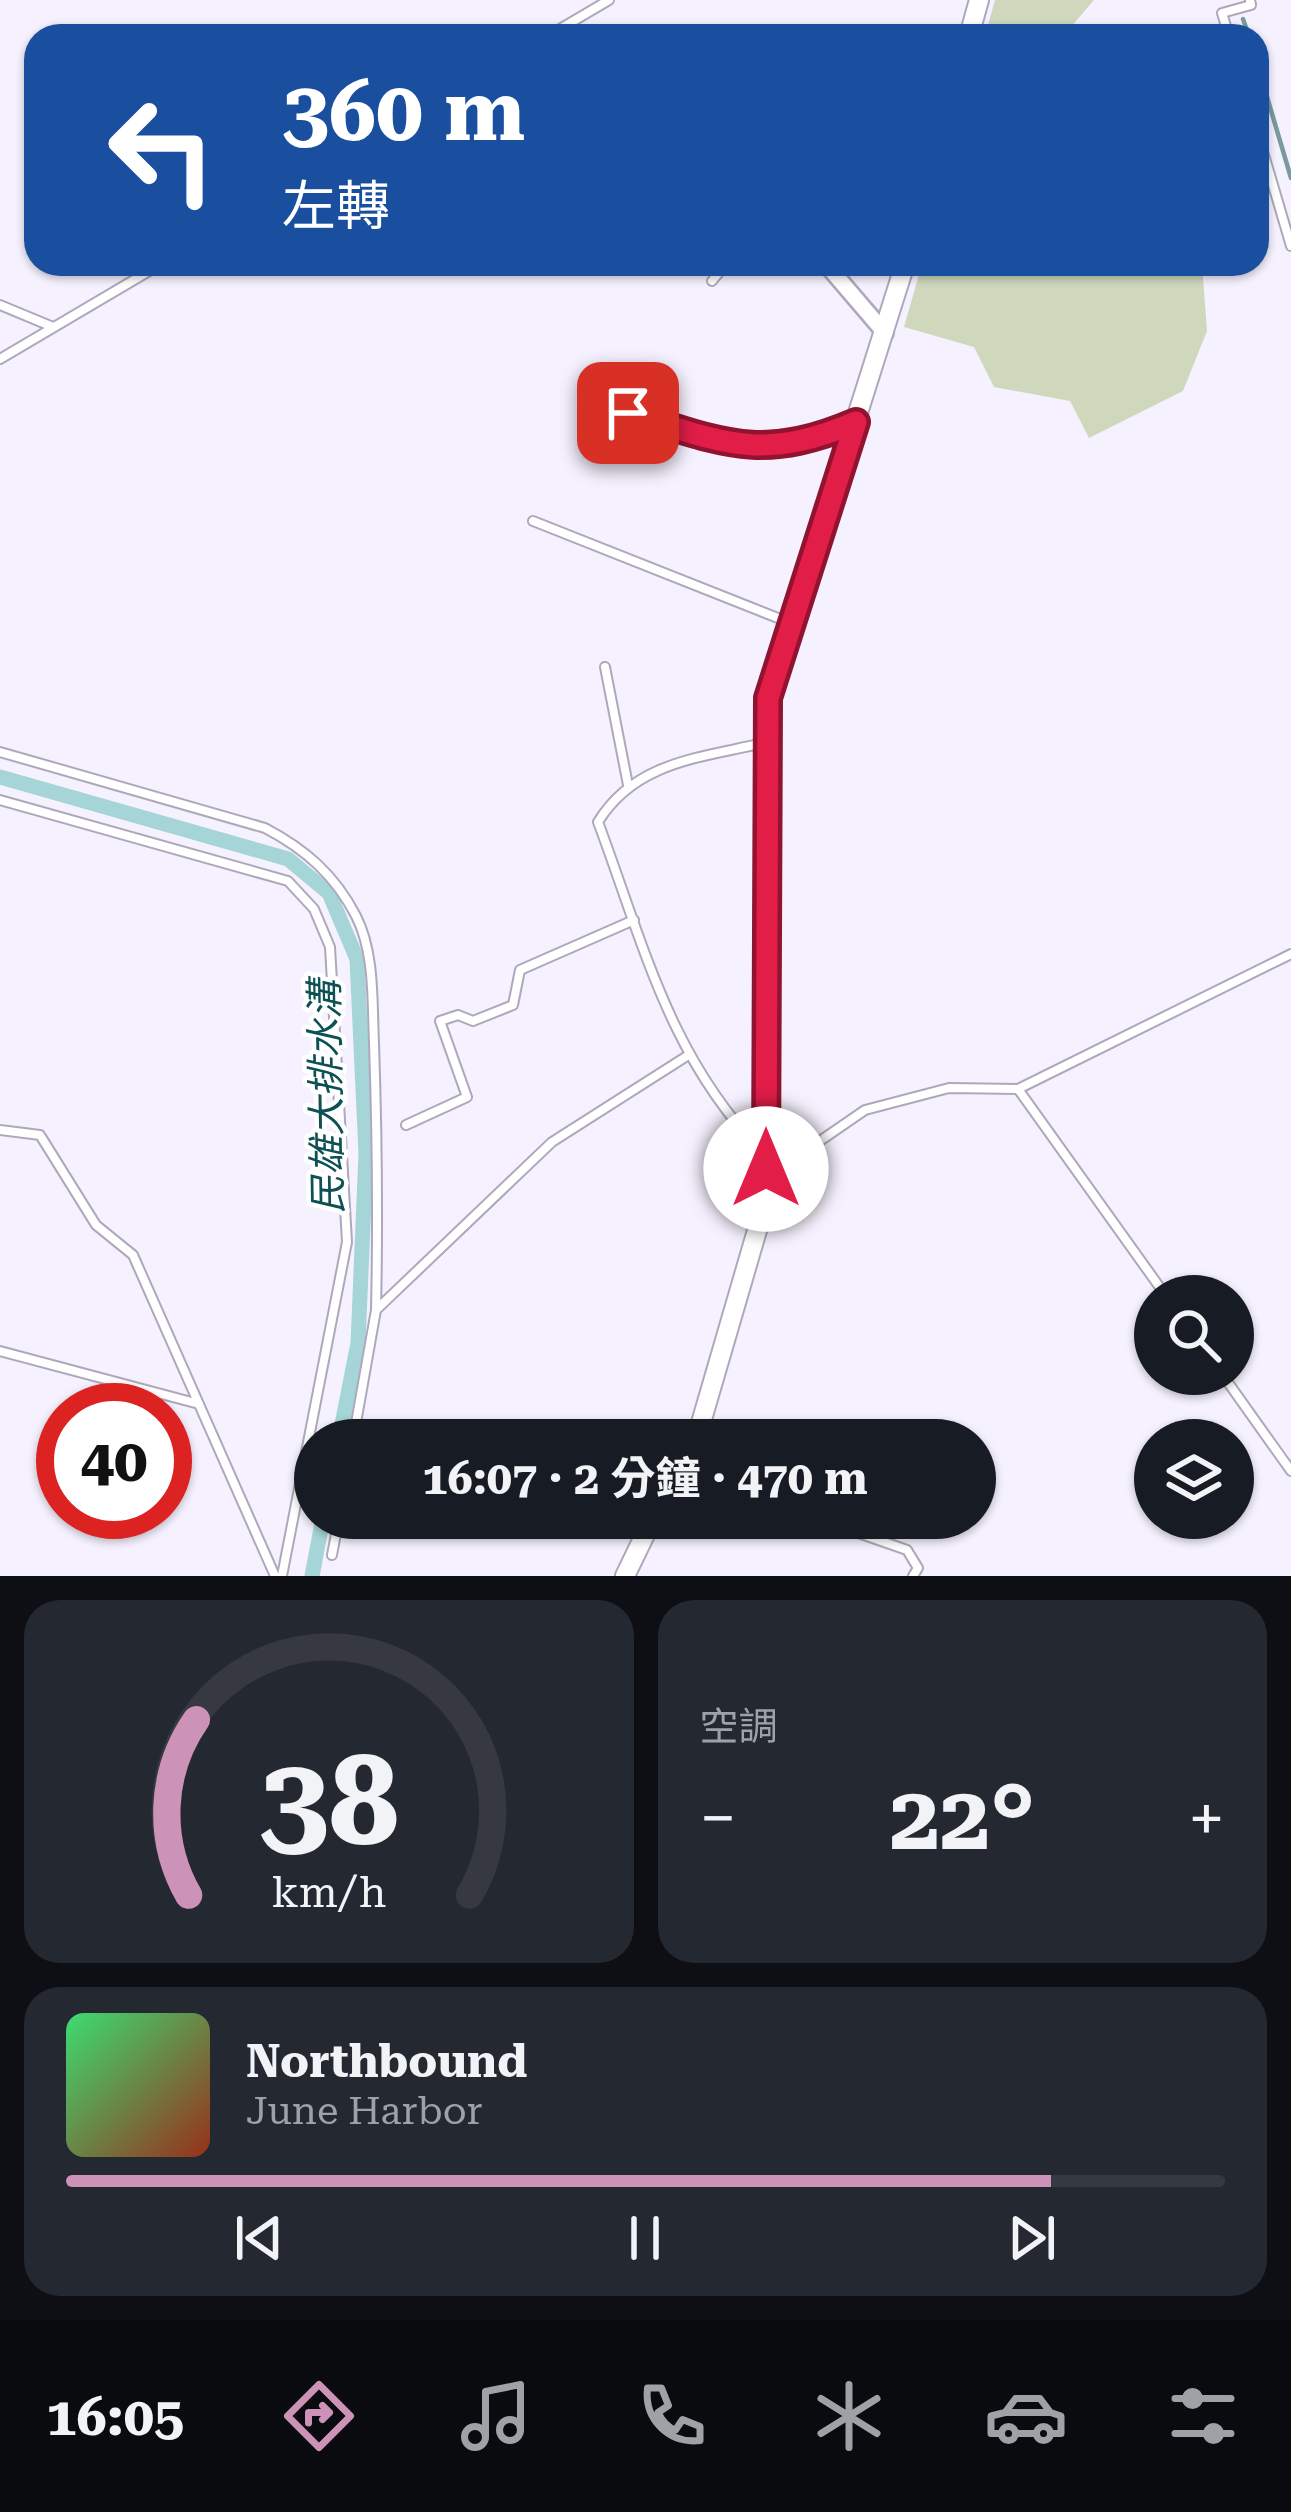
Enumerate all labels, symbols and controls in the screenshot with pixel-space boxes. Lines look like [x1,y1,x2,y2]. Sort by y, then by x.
text: 360 m [282,62,525,160]
icon: left [84,72,240,228]
text: 左轉 [282,175,390,238]
pin [577,362,679,464]
icon: arrive [595,380,661,446]
water label: 民雄大排水溝 [302,975,352,1214]
position arrow [703,1106,829,1232]
map controls [1134,1275,1254,1539]
button: search [1134,1275,1254,1395]
speed limit sign: 40 [36,1383,192,1539]
button: layers [1134,1419,1254,1539]
text: 16:07 · 2 分鐘 · 470 m [422,1452,868,1505]
text: 空調 [700,1704,778,1750]
text: 38 [259,1728,399,1874]
text: 22° [889,1766,1035,1871]
text: − [700,1780,736,1857]
text: + [1188,1780,1225,1857]
text: km/h [271,1866,386,1916]
text: Northbound [246,2035,527,2088]
text: June Harbor [246,2088,483,2134]
icon: previous [226,2205,292,2271]
icon: pause [612,2205,678,2271]
icon: next [999,2205,1065,2271]
icon: directions [277,2374,361,2458]
icon: music [454,2374,538,2458]
icon: phone [630,2374,714,2458]
icon: climate [807,2374,891,2458]
icon: car [984,2374,1068,2458]
icon: filters [1161,2374,1245,2458]
text: 16:05 [46,2385,184,2448]

